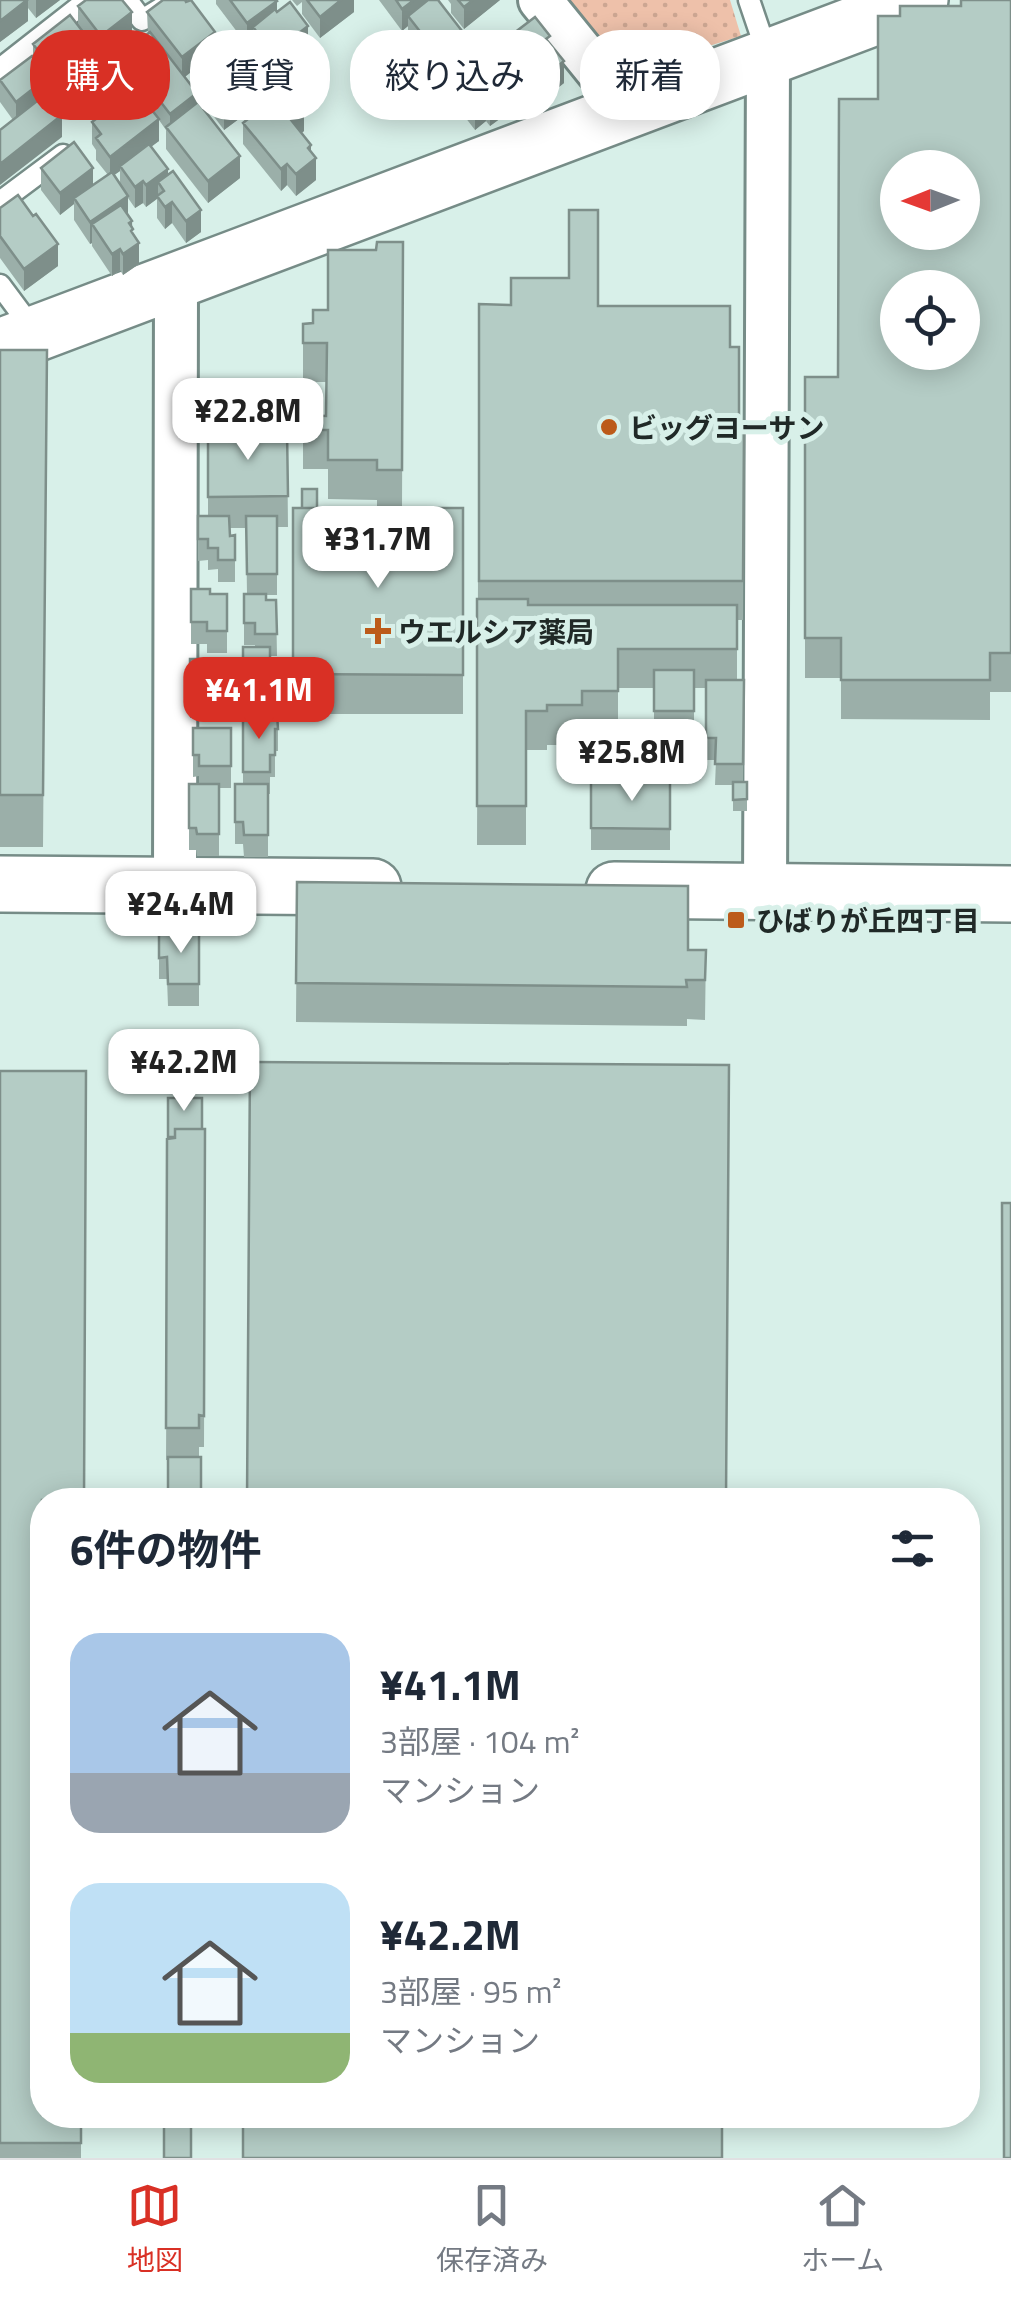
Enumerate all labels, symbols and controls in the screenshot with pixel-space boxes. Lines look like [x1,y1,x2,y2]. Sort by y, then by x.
chip: 購入 [30,30,170,120]
chip: 賃貸 [190,30,330,120]
chip: 絞り込み [350,30,560,120]
chip: 新着 [580,30,720,120]
north arrow [880,150,980,250]
map controls [880,150,980,370]
button: locate [880,270,980,370]
pin: ¥22.8M [167,378,329,463]
text: ¥22.8M [194,386,302,434]
place label: ビッグヨーサン [629,406,824,449]
marker: ビッグヨーサン [598,416,620,438]
pin: ¥31.7M [297,506,459,591]
text: ¥31.7M [324,514,432,562]
place label: ウエルシア薬局 [398,610,594,653]
marker: ウエルシア薬局 [367,620,389,642]
pin: ¥41.1M [178,657,340,742]
text: ¥41.1M [205,665,313,713]
pin: ¥25.8M [551,719,713,804]
text: ¥25.8M [578,727,686,775]
pin: ¥24.4M [100,871,262,956]
text: ¥24.4M [127,879,235,927]
place label: ひばりが丘四丁目 [756,899,980,942]
marker: ひばりが丘四丁目 [725,909,747,931]
pin: ¥42.2M [103,1029,265,1114]
text: ¥42.2M [130,1037,238,1085]
text: 6件の物件 [70,1517,262,1581]
icon: filters [885,1521,940,1576]
text: ¥41.1M [380,1652,521,1716]
icon: home [150,1673,270,1793]
text: 3部屋 · 104 m² [380,1717,579,1765]
text: マンション [380,1766,540,1814]
text: ¥42.2M [380,1902,521,1966]
icon: home [150,1923,270,2043]
text: 3部屋 · 95 m² [380,1967,562,2015]
text: マンション [380,2016,540,2064]
tab: 地図 [127,2178,183,2281]
tab: 保存済み [436,2178,548,2281]
tab: ホーム [801,2178,884,2281]

